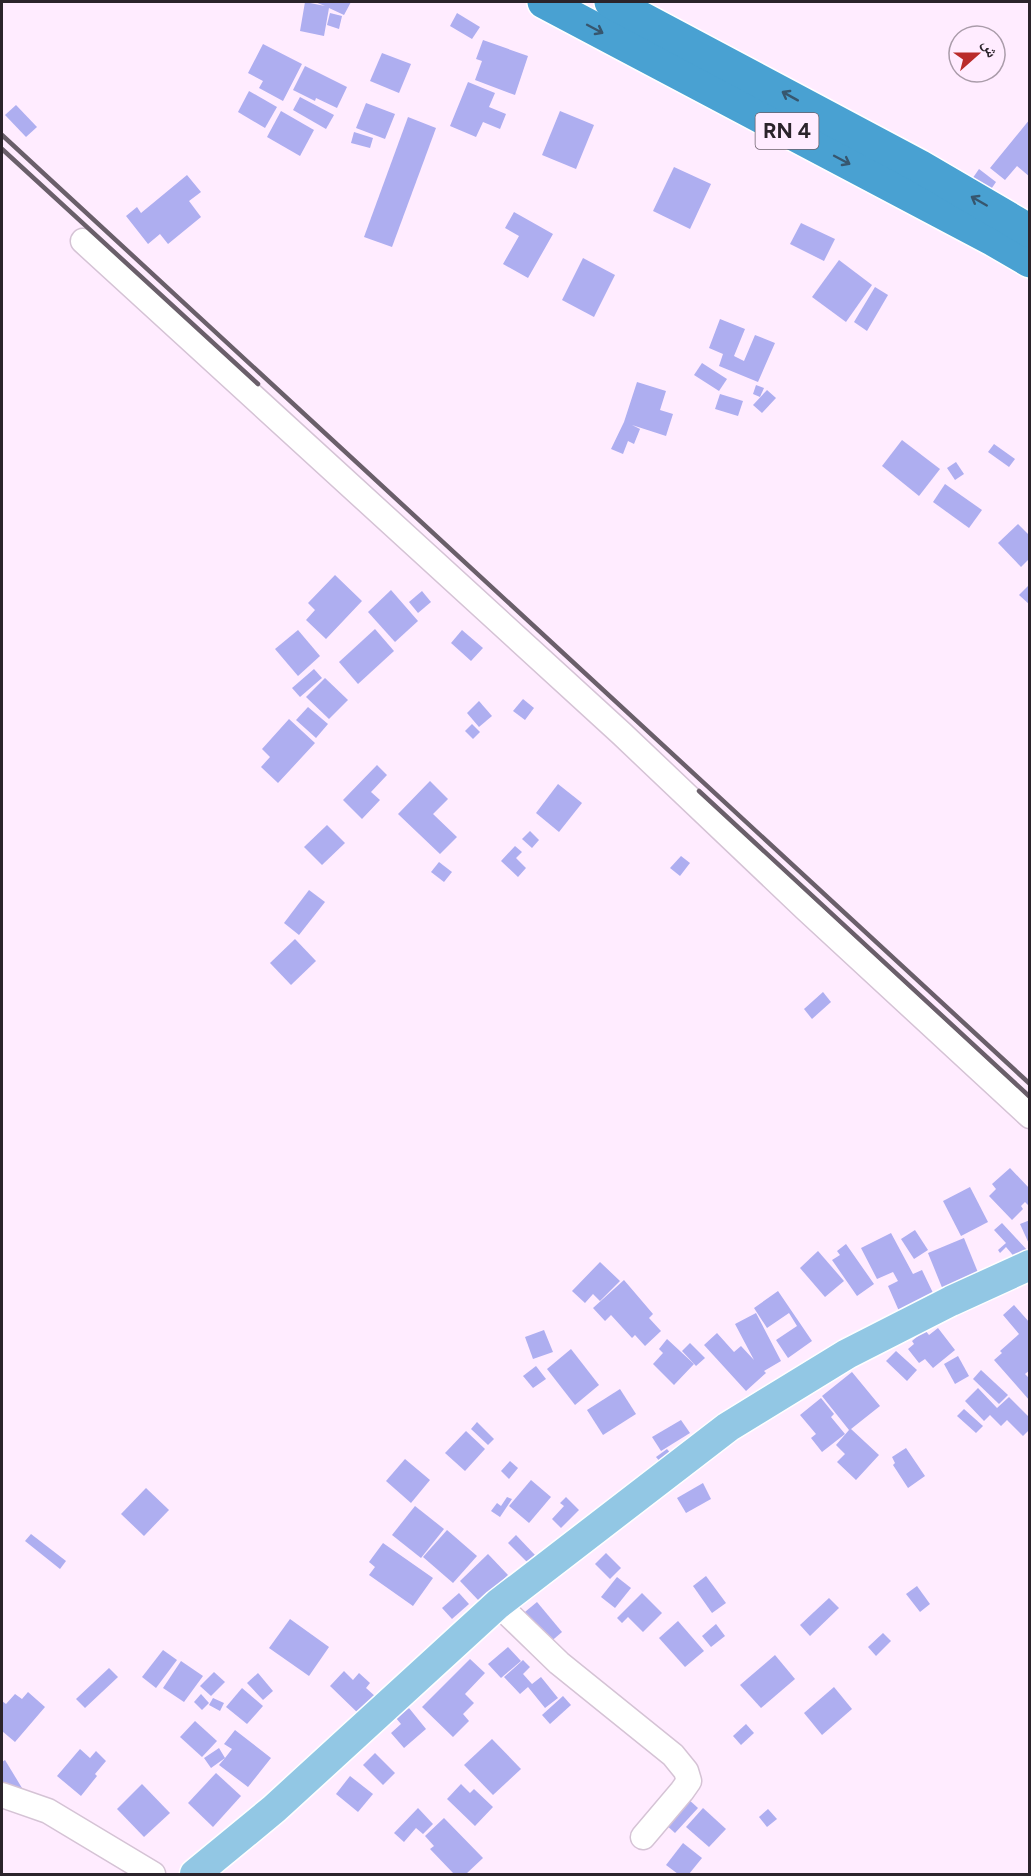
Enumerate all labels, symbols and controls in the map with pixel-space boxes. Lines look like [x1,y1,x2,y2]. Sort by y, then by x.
one-way arrow [586,24,604,35]
north arrow [947,24,1007,84]
text: ش [979,37,1002,60]
one-way arrow [782,90,800,101]
road number: RN 4 [756,113,818,149]
one-way arrow [832,155,850,166]
one-way arrow [971,195,988,207]

